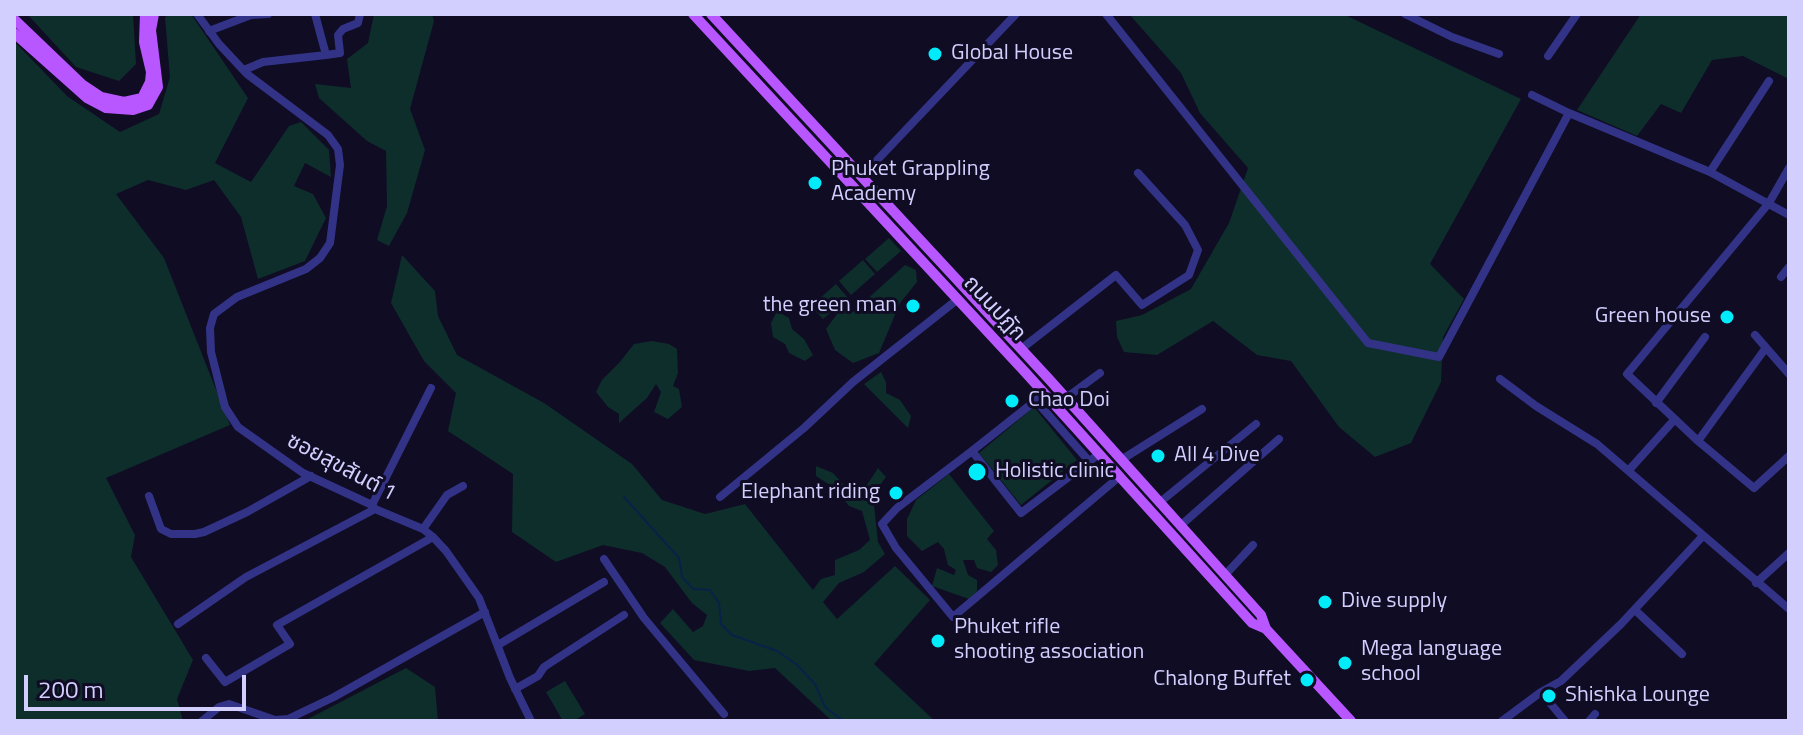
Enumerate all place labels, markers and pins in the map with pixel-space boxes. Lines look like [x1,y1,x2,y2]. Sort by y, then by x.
place label: Global House [951,41,1073,67]
marker: Global House [926,45,944,63]
place label: Phuket Grappling Academy [831,157,990,208]
marker: Phuket Grappling Academy [806,174,824,192]
place label: the green man [763,293,897,319]
marker: the green man [904,297,922,315]
place label: Green house [1595,304,1711,330]
marker: Green house [1718,308,1736,326]
place label: Chao Doi [1028,388,1110,414]
marker: Chao Doi [1003,392,1021,410]
place label: All 4 Dive [1174,443,1260,469]
marker: All 4 Dive [1149,447,1167,465]
place label: Holistic clinic [995,459,1114,485]
marker: Holistic clinic [966,461,988,483]
place label: Elephant riding [741,480,880,506]
marker: Elephant riding [887,484,905,502]
place label: Dive supply [1341,589,1447,615]
marker: Dive supply [1316,593,1334,611]
place label: Phuket rifle shooting association [954,615,1144,666]
marker: Phuket rifle shooting association [929,632,947,650]
place label: Mega language school [1361,637,1502,688]
marker: Mega language school [1336,654,1354,672]
place label: Chalong Buffet [1153,667,1291,693]
marker: Chalong Buffet [1298,671,1316,689]
place label: Shishka Lounge [1565,683,1710,709]
marker: Shishka Lounge [1540,687,1558,705]

